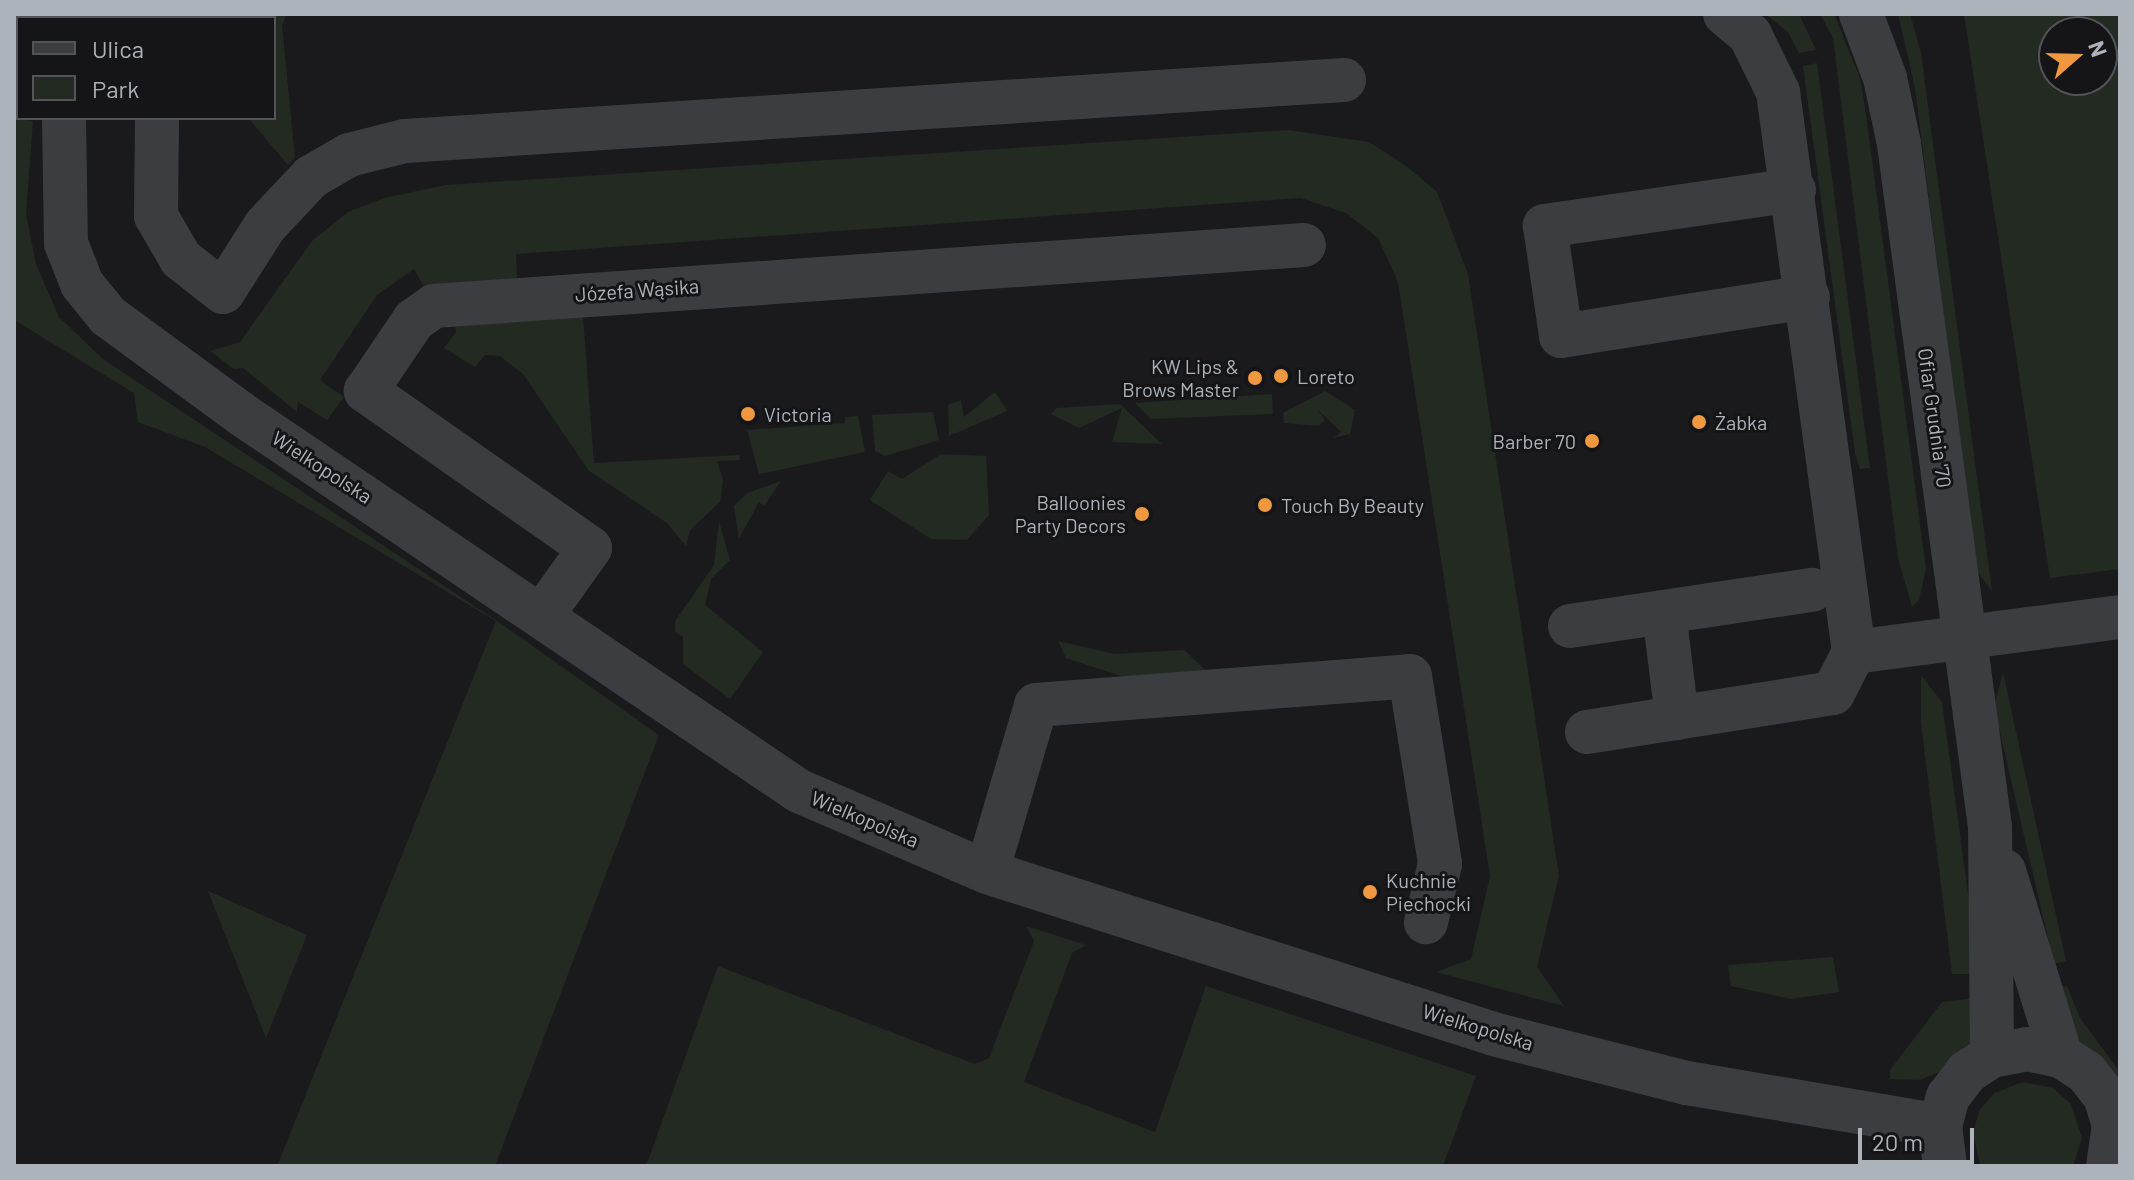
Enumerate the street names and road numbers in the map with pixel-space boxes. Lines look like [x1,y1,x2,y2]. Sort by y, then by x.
street label: Józefa Wąsika [574,274,700,306]
street label: Ofiar Grudnia '70 [1913,347,1957,489]
street label: Wielkopolska [267,426,377,508]
street label: Wielkopolska [808,786,922,852]
street label: Wielkopolska [1420,999,1536,1055]

